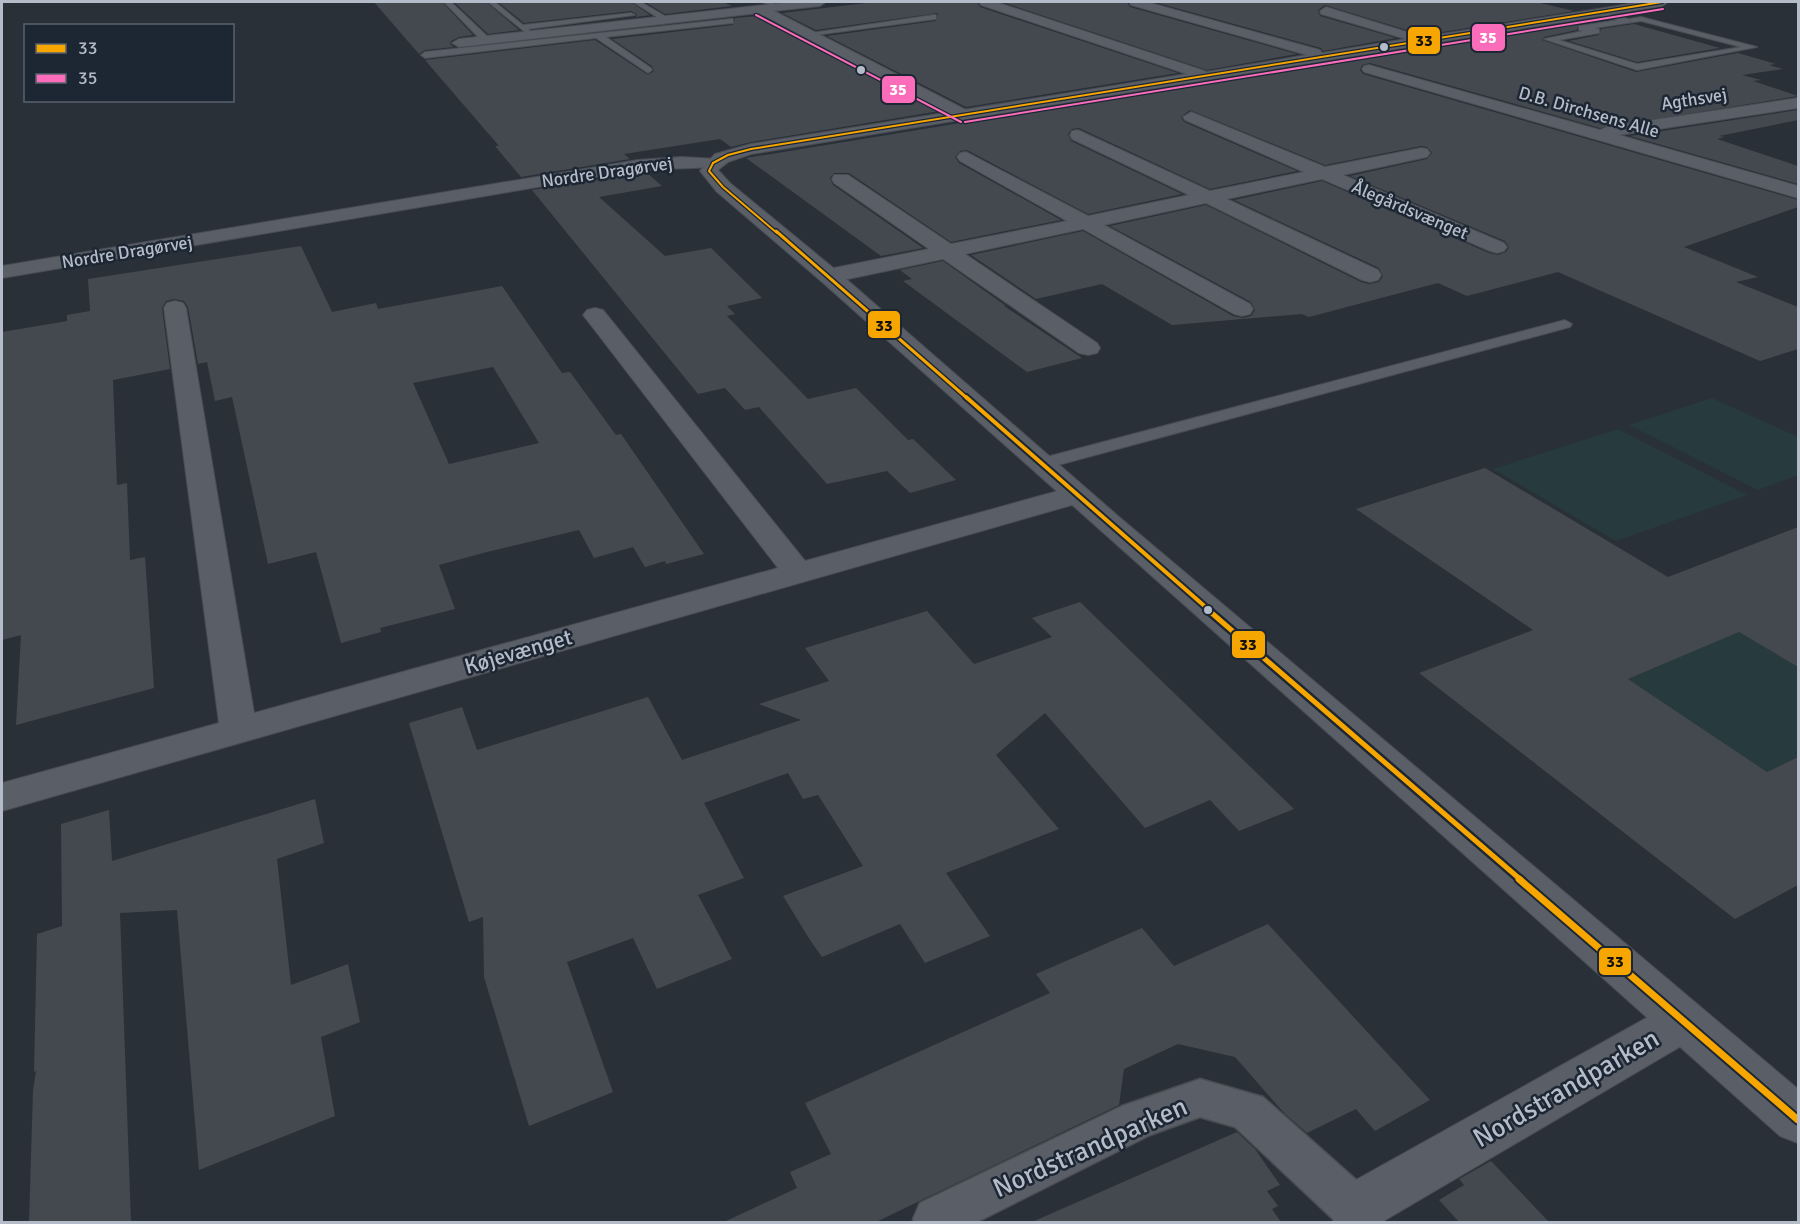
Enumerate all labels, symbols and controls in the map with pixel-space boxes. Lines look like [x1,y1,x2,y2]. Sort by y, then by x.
line badge: 35 [1471,23,1506,52]
legend [24,24,234,102]
line badge: 33 [1407,26,1441,55]
text: 35 [1479,28,1497,48]
text: 33 [1415,31,1433,51]
text: 33 [78,37,97,59]
unlabelled marker [1378,41,1390,53]
unlabelled marker [855,64,867,76]
text: 35 [78,67,97,89]
line badge: 35 [881,75,916,104]
text: 35 [889,80,907,100]
street label: D.B. Dirchsens Alle [1516,81,1662,143]
street label: Agthsvej [1660,83,1728,115]
street label: Nordre Dragørvej [540,152,674,192]
street label: Ålegårdsvænget [1348,176,1472,244]
street label: Nordre Dragørvej [60,231,194,273]
line badge: 33 [867,310,901,339]
text: 33 [875,316,893,336]
unlabelled marker [1202,604,1214,616]
street label: Køjevænget [461,623,575,680]
line badge: 33 [1231,630,1266,659]
text: 33 [1239,635,1257,655]
line badge: 33 [1598,947,1632,976]
text: 33 [1606,952,1624,972]
street label: Nordstrandparken [1467,1022,1665,1155]
street label: Nordstrandparken [988,1090,1193,1205]

